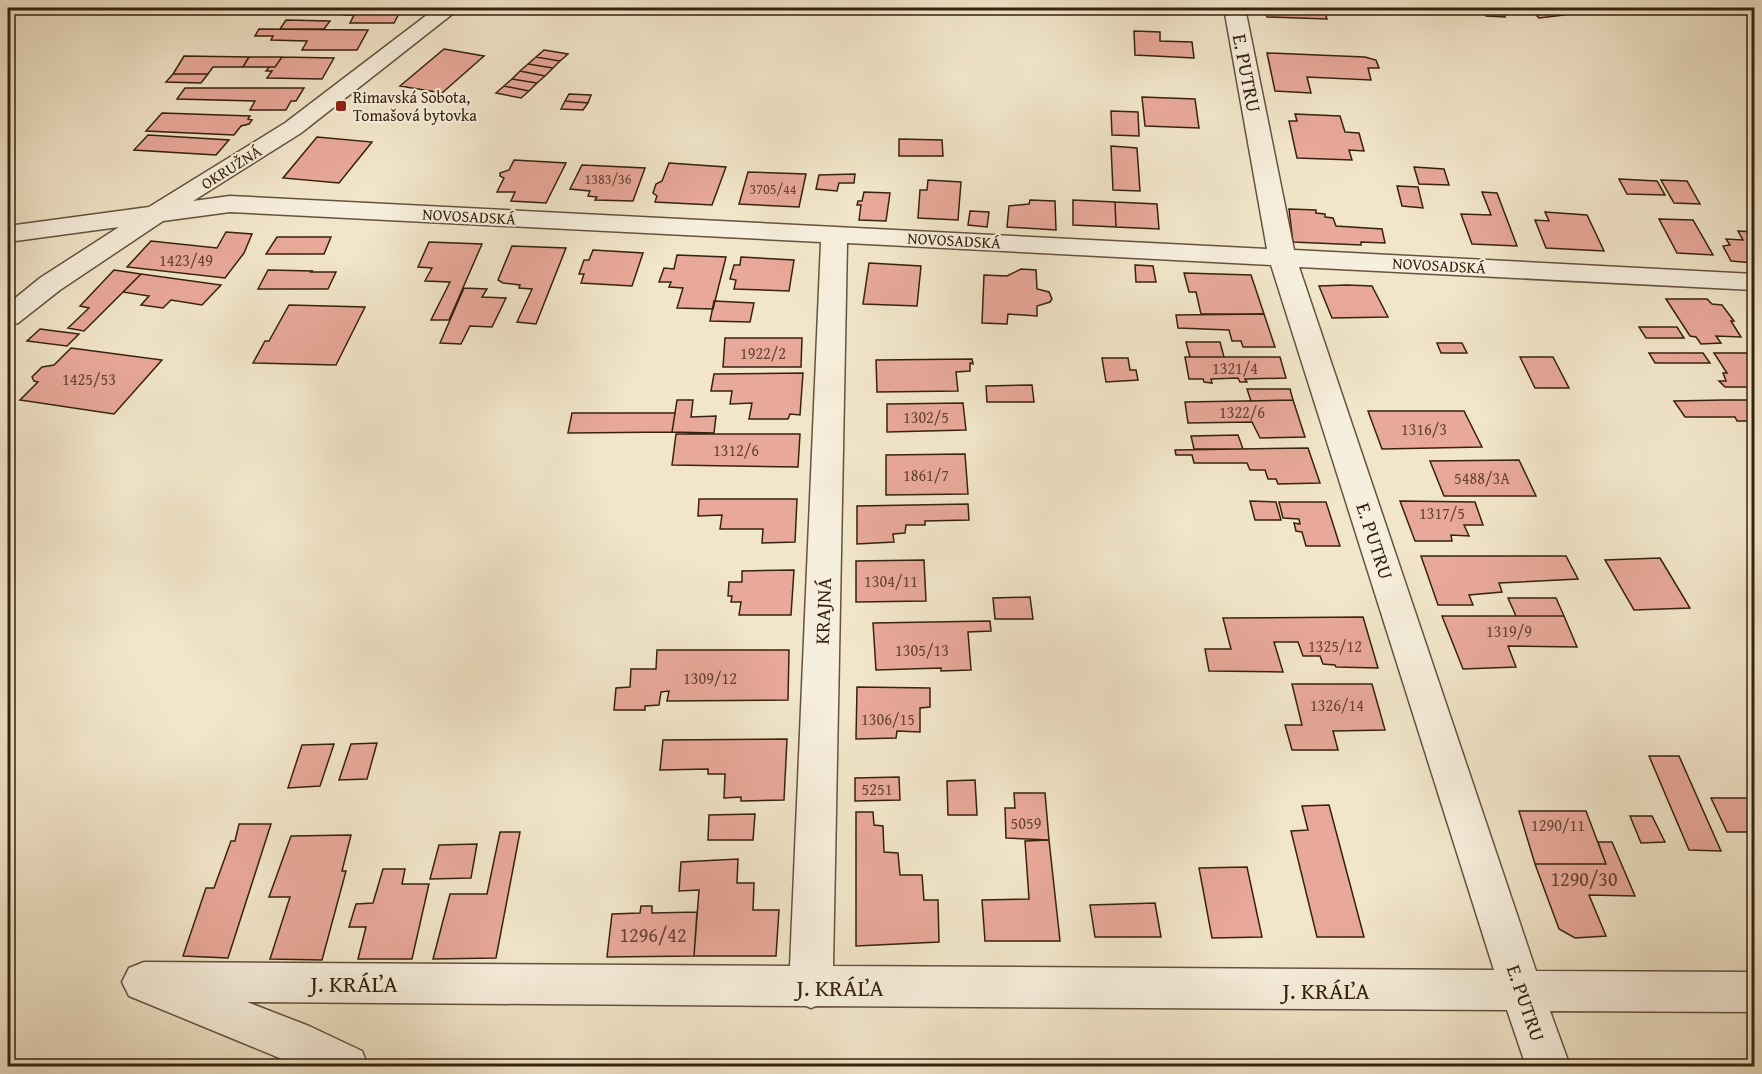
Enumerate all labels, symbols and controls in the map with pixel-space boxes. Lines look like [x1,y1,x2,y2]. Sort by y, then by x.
street label: E. PUTRU [1226,31,1269,115]
place label: Rimavská Sobota, Tomašová bytovka [353,85,477,127]
marker: Rimavská Sobota, Tomašová bytovka [334,99,348,113]
street label: OKRUŽNÁ [196,139,266,195]
house number: 1383/36 [584,169,632,189]
house number: 3705/44 [749,179,797,199]
street label: NOVOSADSKÁ [422,202,517,230]
street label: NOVOSADSKÁ [907,226,1002,254]
house number: 1423/49 [159,248,213,272]
street label: NOVOSADSKÁ [1392,251,1487,279]
house number: 1922/2 [740,341,786,365]
house number: 1321/4 [1212,356,1258,380]
house number: 1425/53 [62,367,116,391]
house number: 1322/6 [1219,400,1265,424]
house number: 1302/5 [903,405,949,429]
house number: 1316/3 [1401,417,1447,441]
house number: 1312/6 [713,438,759,462]
house number: 1861/7 [903,463,949,487]
house number: 5488/3A [1454,466,1510,490]
street label: E. PUTRU [1349,499,1402,583]
house number: 1317/5 [1419,501,1465,525]
house number: 1304/11 [864,569,918,593]
street label: KRAJNÁ [807,577,838,645]
house number: 1319/9 [1486,619,1532,643]
house number: 1325/12 [1308,634,1362,658]
house number: 1305/13 [895,638,949,662]
house number: 1309/12 [683,666,737,690]
house number: 1326/14 [1310,693,1364,717]
house number: 1306/15 [861,707,915,731]
house number: 5251 [862,777,892,801]
house number: 5059 [1011,811,1042,835]
house number: 1290/11 [1531,813,1585,837]
house number: 1290/30 [1550,864,1618,893]
house number: 1296/42 [619,920,687,949]
street label: E. PUTRU [1500,961,1553,1045]
street label: J. KRÁĽA [307,966,398,1001]
street label: J. KRÁĽA [793,970,884,1005]
street label: J. KRÁĽA [1279,973,1370,1008]

